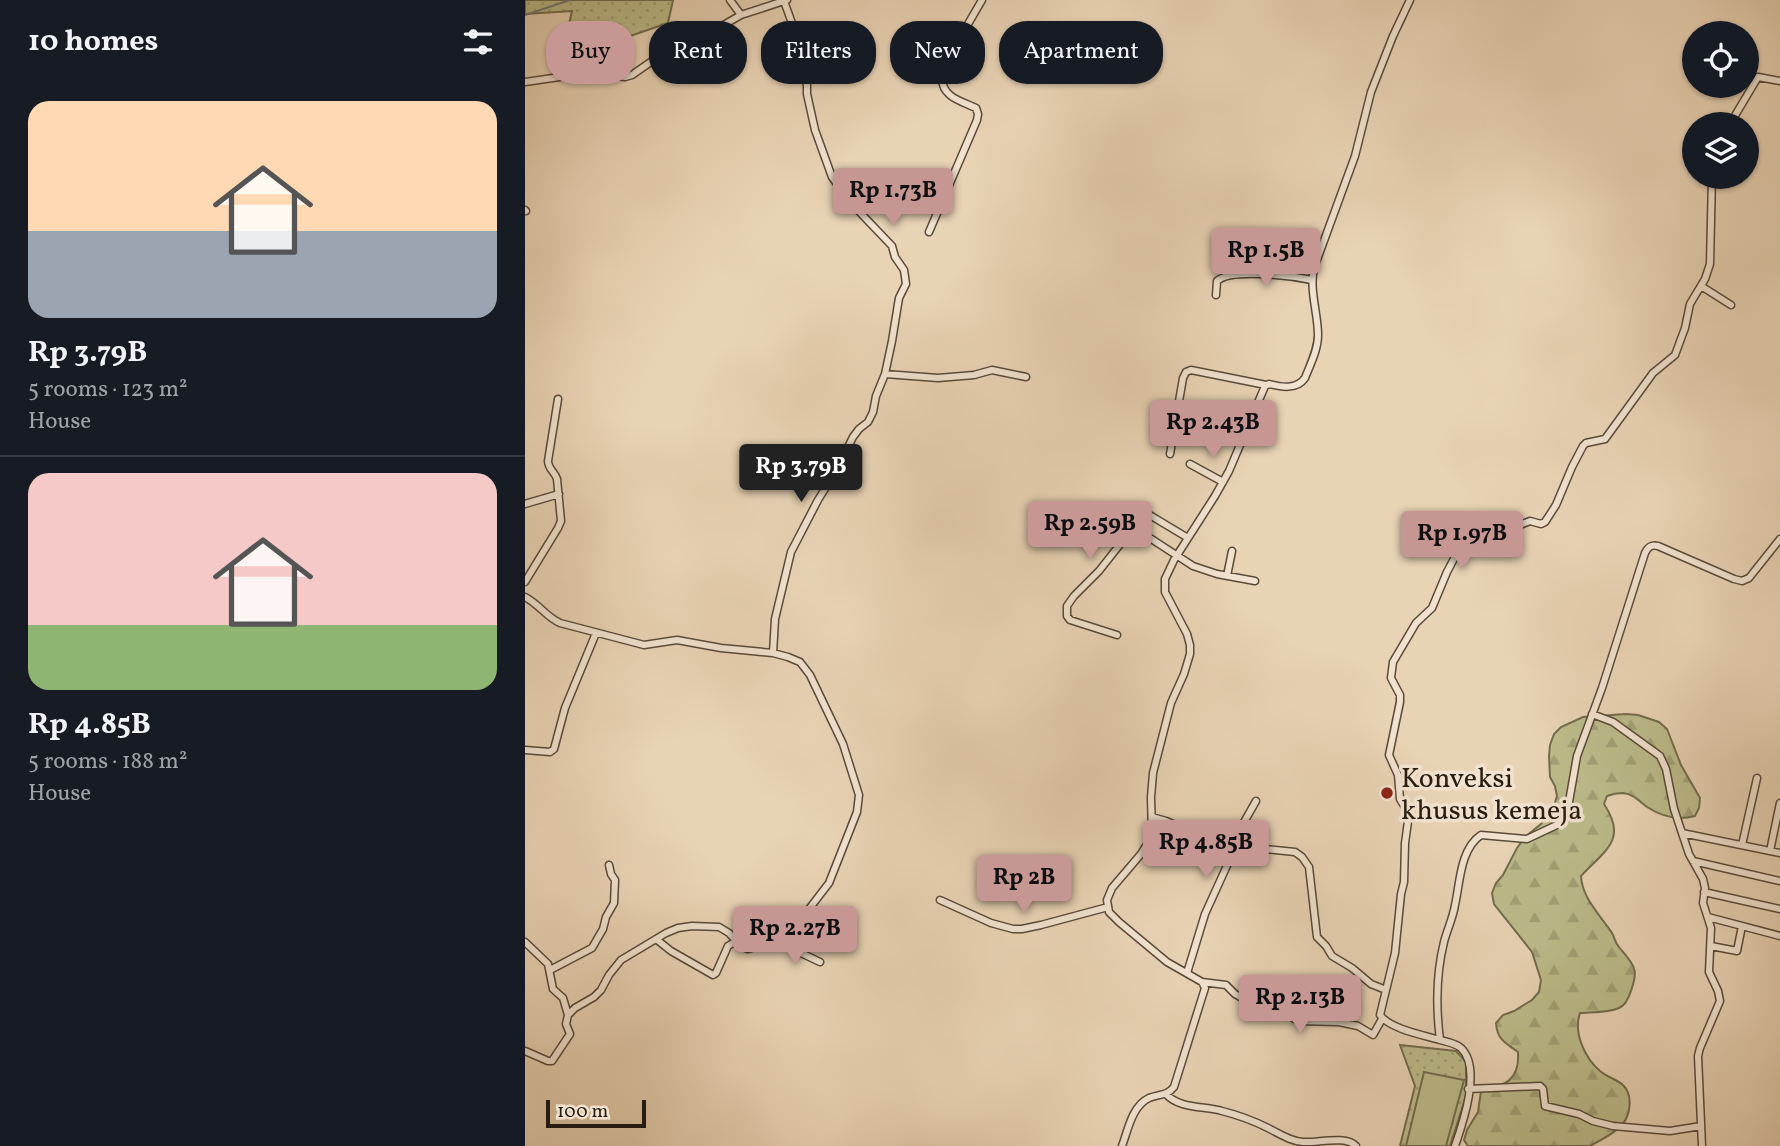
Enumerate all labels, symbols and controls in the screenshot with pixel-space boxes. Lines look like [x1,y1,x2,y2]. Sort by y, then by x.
text: 10 homes [28,21,158,63]
chip: Buy [546,21,635,84]
chip: Rent [649,21,747,84]
chip: Filters [761,21,876,84]
chip: New [890,21,985,84]
chip: Apartment [999,21,1163,84]
map controls [1682,21,1759,189]
button: locate [1682,21,1759,98]
icon: filters [459,23,497,61]
button: layers [1682,112,1759,189]
icon: home [200,147,326,273]
pin: Rp 1.73B [821,168,965,228]
text: Rp 1.73B [849,175,937,207]
pin: Rp 1.5B [1201,229,1331,288]
text: Rp 1.5B [1227,235,1305,267]
text: Rp 3.79B [28,332,147,374]
text: 5 rooms · 123 m² [28,374,188,406]
pin: Rp 2.43B [1141,400,1285,460]
text: House [28,406,91,438]
text: Rp 2.43B [1166,407,1260,439]
pin: Rp 3.79B [729,444,873,504]
text: Rp 3.79B [755,451,847,483]
pin: Rp 2.59B [1018,502,1162,561]
text: Rp 2.59B [1044,508,1136,540]
pin: Rp 1.97B [1390,512,1534,571]
text: Rp 1.97B [1417,518,1507,550]
icon: home [200,519,326,645]
text: Rp 4.85B [28,704,151,746]
text: 5 rooms · 188 m² [28,746,187,778]
place label: Konveksi khusus kemeja [1401,760,1582,831]
text: House [28,778,91,810]
marker: Konveksi khusus kemeja [1379,785,1395,801]
pin: Rp 4.85B [1134,820,1278,880]
text: Rp 4.85B [1159,827,1253,859]
pin: Rp 2B [975,856,1073,915]
text: Rp 2B [993,862,1055,894]
pin: Rp 2.27B [723,906,867,966]
text: Rp 2.27B [749,913,841,945]
pin: Rp 2.13B [1228,976,1372,1035]
text: Rp 2.13B [1255,982,1345,1014]
scale bar [546,1097,646,1129]
text: 100 m [557,1099,608,1125]

